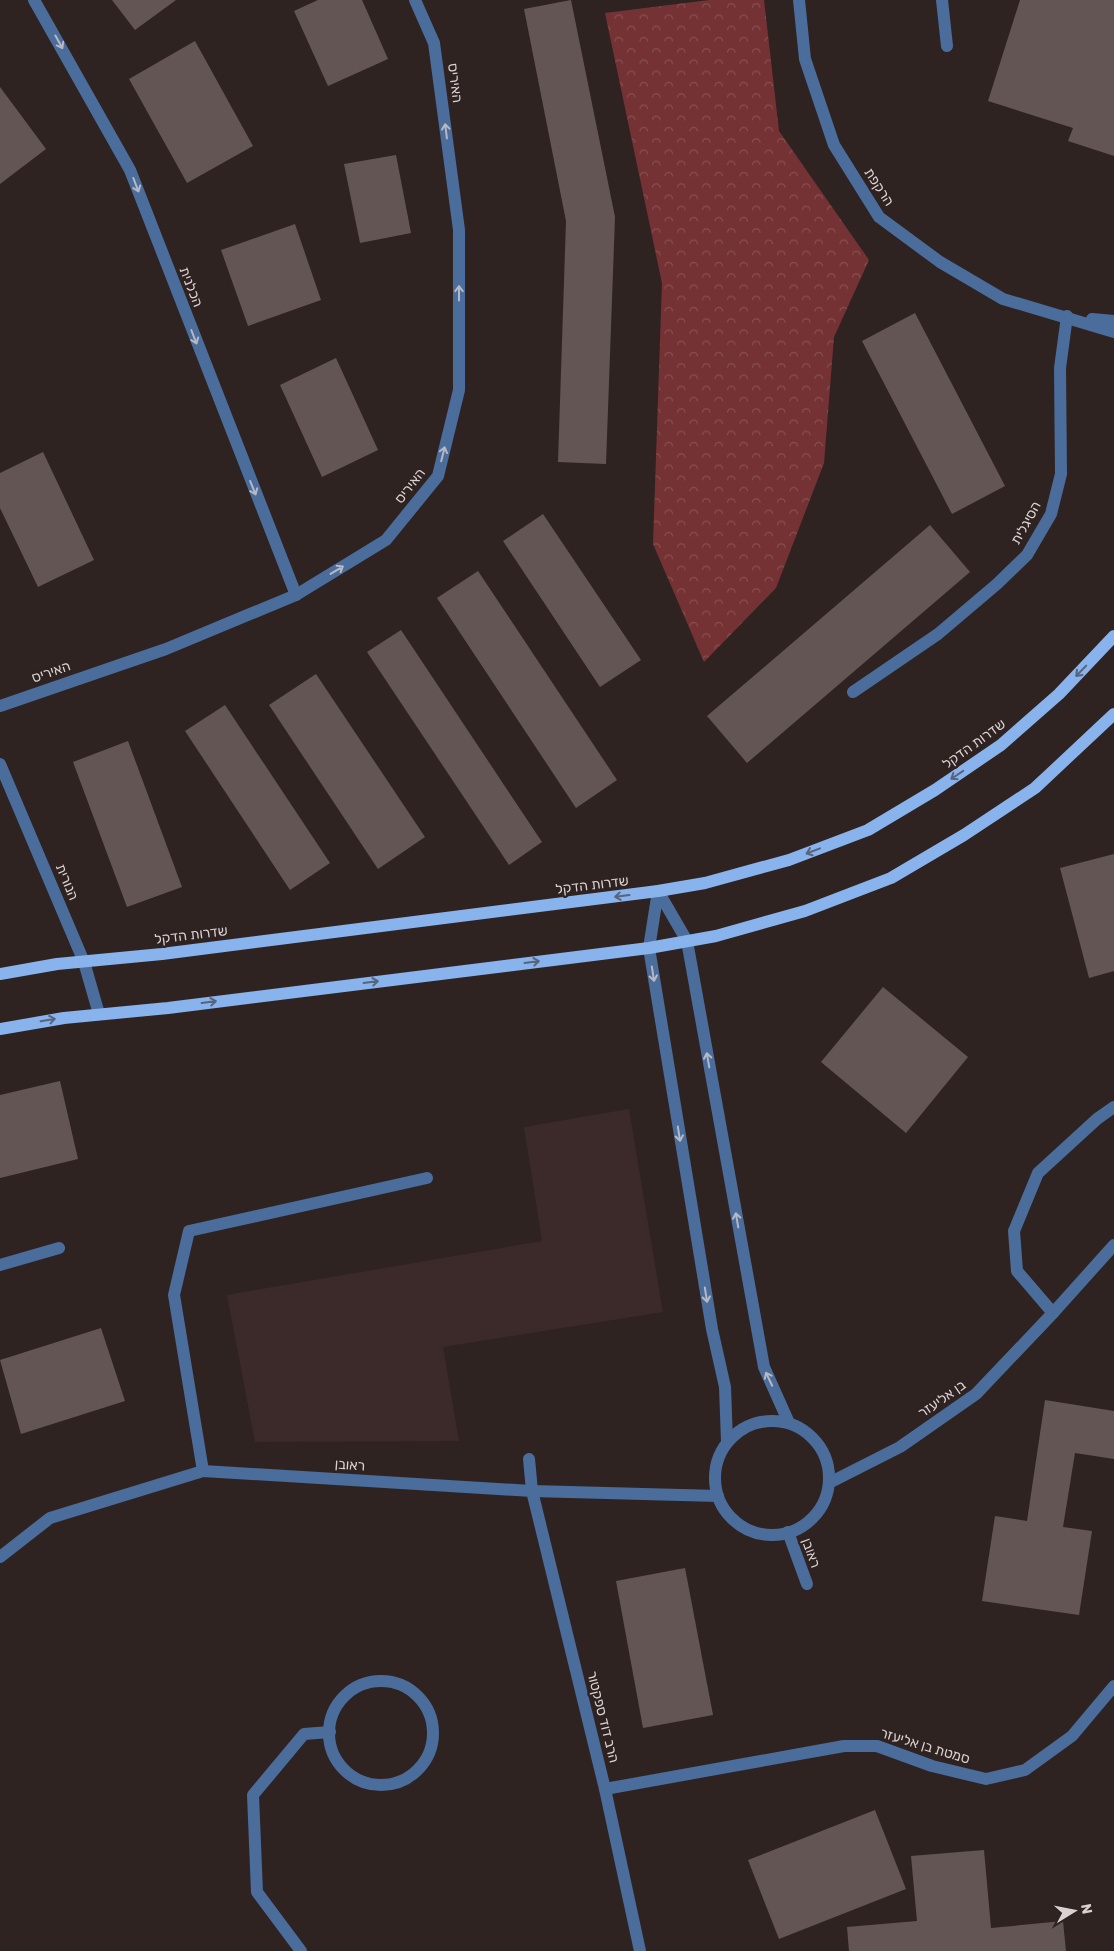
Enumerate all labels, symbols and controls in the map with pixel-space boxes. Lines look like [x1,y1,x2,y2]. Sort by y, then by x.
one-way arrow [54,35,64,49]
street label: האיריס [444,62,466,104]
one-way arrow [441,124,451,140]
street label: הרקפת [860,165,898,209]
one-way arrow [131,177,141,192]
street label: הכלנית [176,264,206,310]
one-way arrow [454,285,464,302]
one-way arrow [190,329,199,344]
one-way arrow [439,446,448,462]
street label: האיריס [391,465,429,507]
one-way arrow [249,480,258,495]
street label: הסיגלית [1007,498,1045,548]
one-way arrow [330,565,344,575]
street label: האיריס [29,657,73,687]
one-way arrow [1075,665,1087,678]
street label: שדרות הדקל [939,715,1009,773]
one-way arrow [950,771,964,781]
one-way arrow [806,847,821,856]
street label: הנורית [52,861,82,903]
street label: שדרות הדקל [554,872,630,898]
one-way arrow [614,891,630,901]
street label: שדרות הדקל [153,922,229,948]
one-way arrow [524,957,540,967]
one-way arrow [648,966,658,982]
one-way arrow [362,977,378,987]
one-way arrow [201,997,217,1007]
one-way arrow [40,1015,56,1025]
one-way arrow [703,1052,713,1068]
one-way arrow [675,1126,685,1142]
one-way arrow [732,1212,742,1228]
one-way arrow [701,1286,711,1302]
one-way arrow [763,1372,773,1387]
street label: בן אליעזר [915,1376,969,1422]
street label: ראובן [334,1455,366,1475]
street label: ראובן [798,1536,824,1570]
street label: הרב דוד ספקטור [583,1669,623,1765]
street label: סמטת בן אליעזר [878,1724,972,1768]
north arrow [1049,1886,1099,1936]
text: N [1077,1902,1096,1915]

